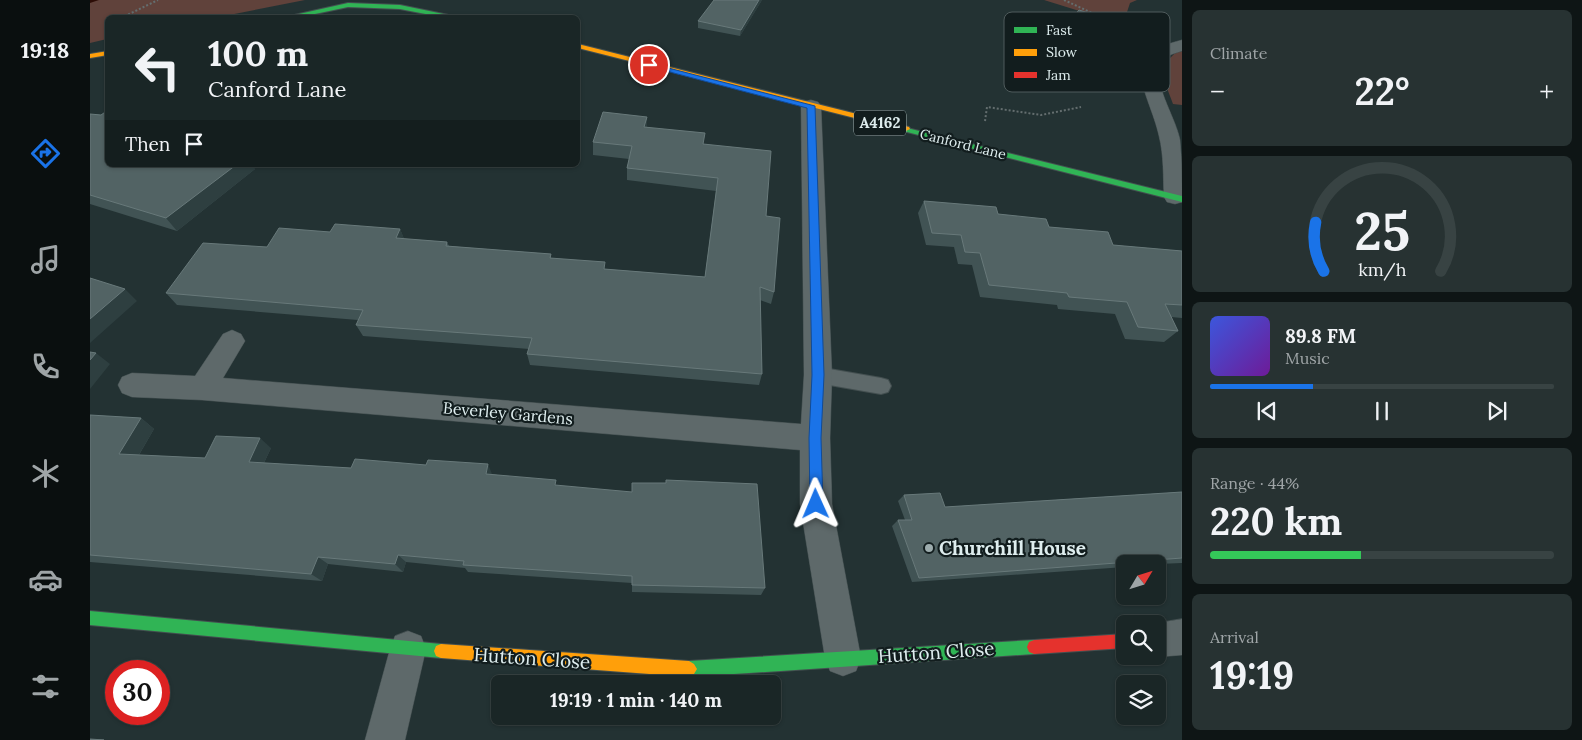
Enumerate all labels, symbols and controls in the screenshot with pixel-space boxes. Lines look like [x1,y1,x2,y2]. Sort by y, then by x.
legend [1004,12,1170,92]
text: Fast [1046,21,1073,39]
text: 100 m [208,31,308,76]
icon: left [125,35,190,100]
text: 19:18 [21,36,69,64]
text: Slow [1046,43,1078,61]
text: Climate [1210,43,1267,63]
pin [628,44,670,86]
icon: arrive [635,51,663,79]
text: Jam [1045,66,1071,84]
text: 22° [1354,67,1410,115]
text: − [1210,74,1225,110]
text: + [1539,74,1554,110]
text: Canford Lane [208,75,346,103]
road number: A4162 [854,110,906,136]
street label: Canford Lane [918,125,1008,163]
icon: arrive [180,130,208,158]
text: Then [125,132,170,156]
icon: directions [28,136,63,171]
text: 25 [1354,198,1410,264]
icon: music [28,242,63,277]
text: km/h [1358,258,1406,281]
text: 89.8 FM [1285,324,1356,348]
text: Music [1285,348,1330,368]
icon: phone [28,349,63,384]
street label: Beverley Gardens [442,397,574,429]
icon: previous [1253,397,1281,425]
icon: pause [1368,397,1396,425]
icon: next [1483,397,1511,425]
icon: climate [28,456,63,491]
text: Range · 44% [1210,473,1299,493]
position arrow [789,477,841,529]
text: 220 km [1210,497,1342,545]
place label: Churchill House [939,536,1086,560]
marker: Churchill House [923,542,935,554]
north arrow [1116,555,1166,605]
map controls [1116,555,1166,725]
icon: car [28,562,63,597]
button: search [1116,615,1166,665]
text: Arrival [1210,627,1259,647]
street label: Hutton Close [877,636,995,668]
street label: Hutton Close [473,642,591,674]
text: 19:19 [1210,651,1294,699]
speed limit sign: 30 [105,660,170,725]
icon: filters [28,669,63,704]
button: layers [1116,675,1166,725]
text: 19:19 · 1 min · 140 m [550,688,722,712]

